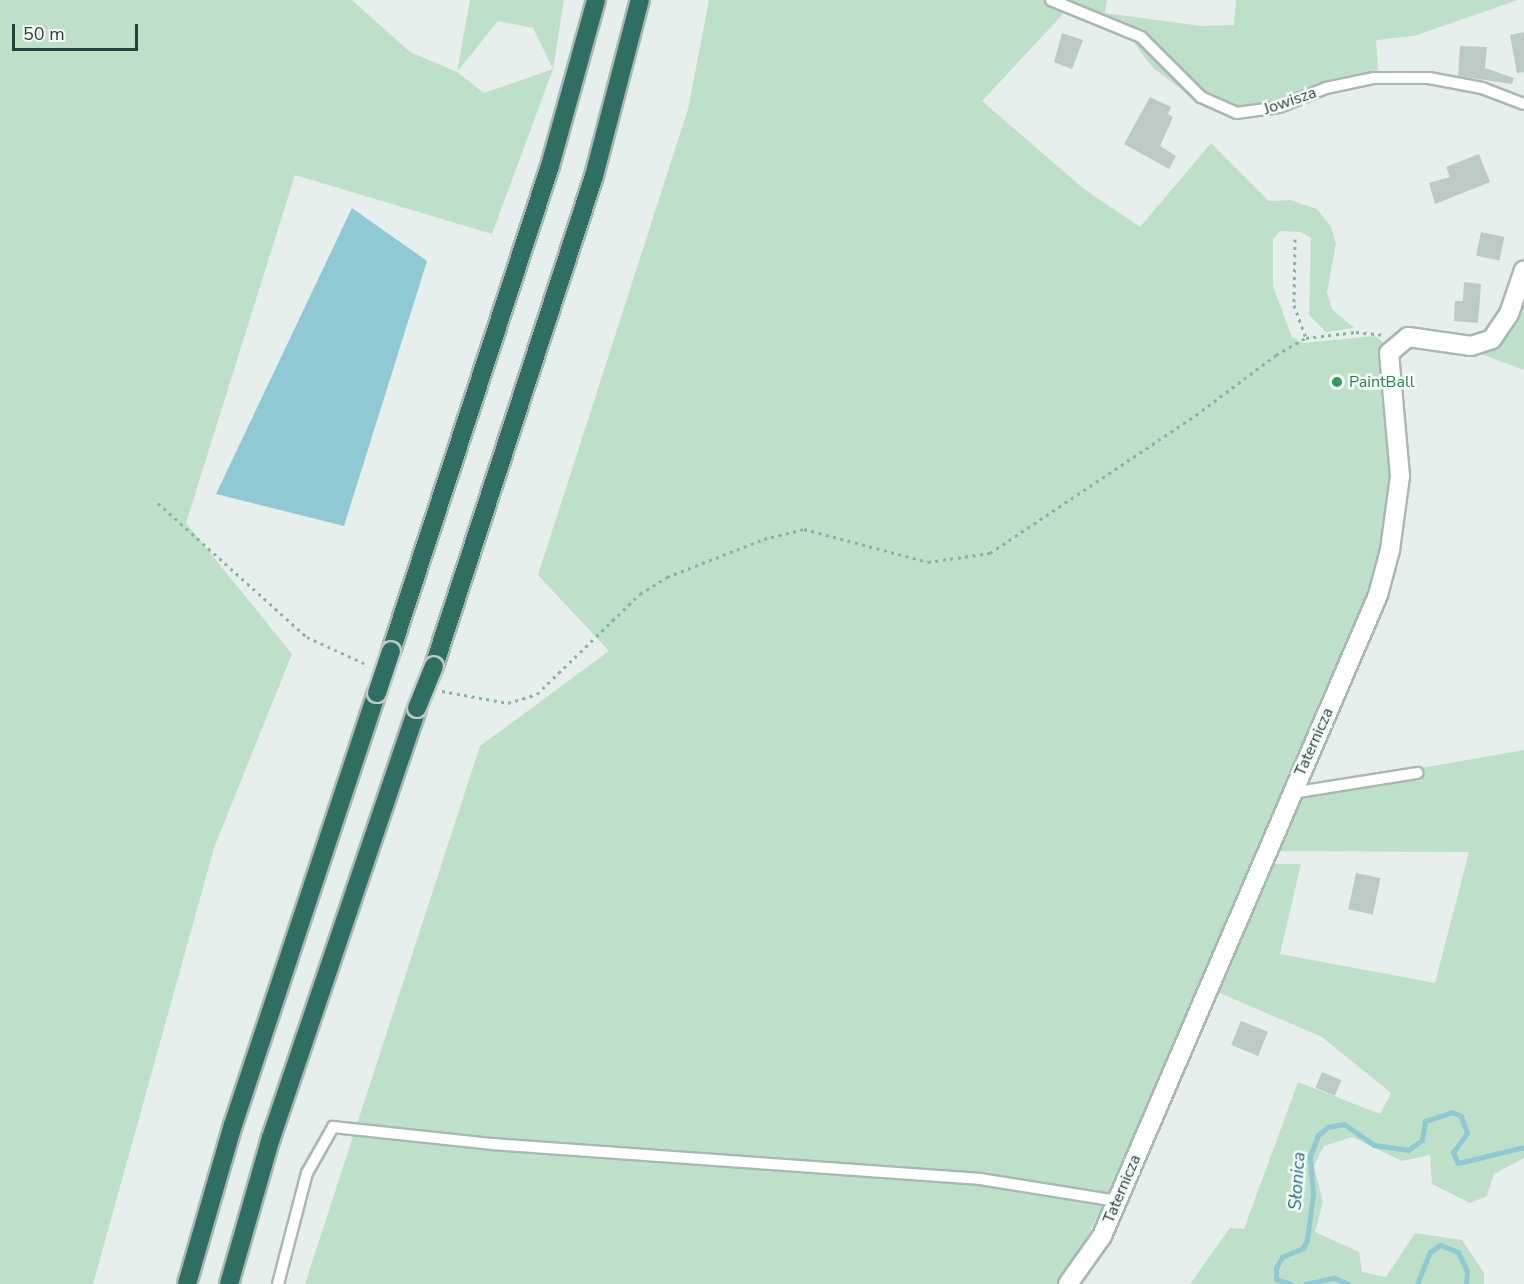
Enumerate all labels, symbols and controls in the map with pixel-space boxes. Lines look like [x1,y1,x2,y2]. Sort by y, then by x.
scale bar [15,12,141,50]
text: 50 m [23,22,65,46]
street label: Jowisza [1261,83,1319,119]
place label: PaintBall [1349,372,1414,392]
marker: PaintBall [1330,375,1344,389]
street label: Taternicza [1290,705,1338,779]
water label: Słonica [1284,1151,1310,1211]
street label: Taternicza [1099,1152,1145,1226]

